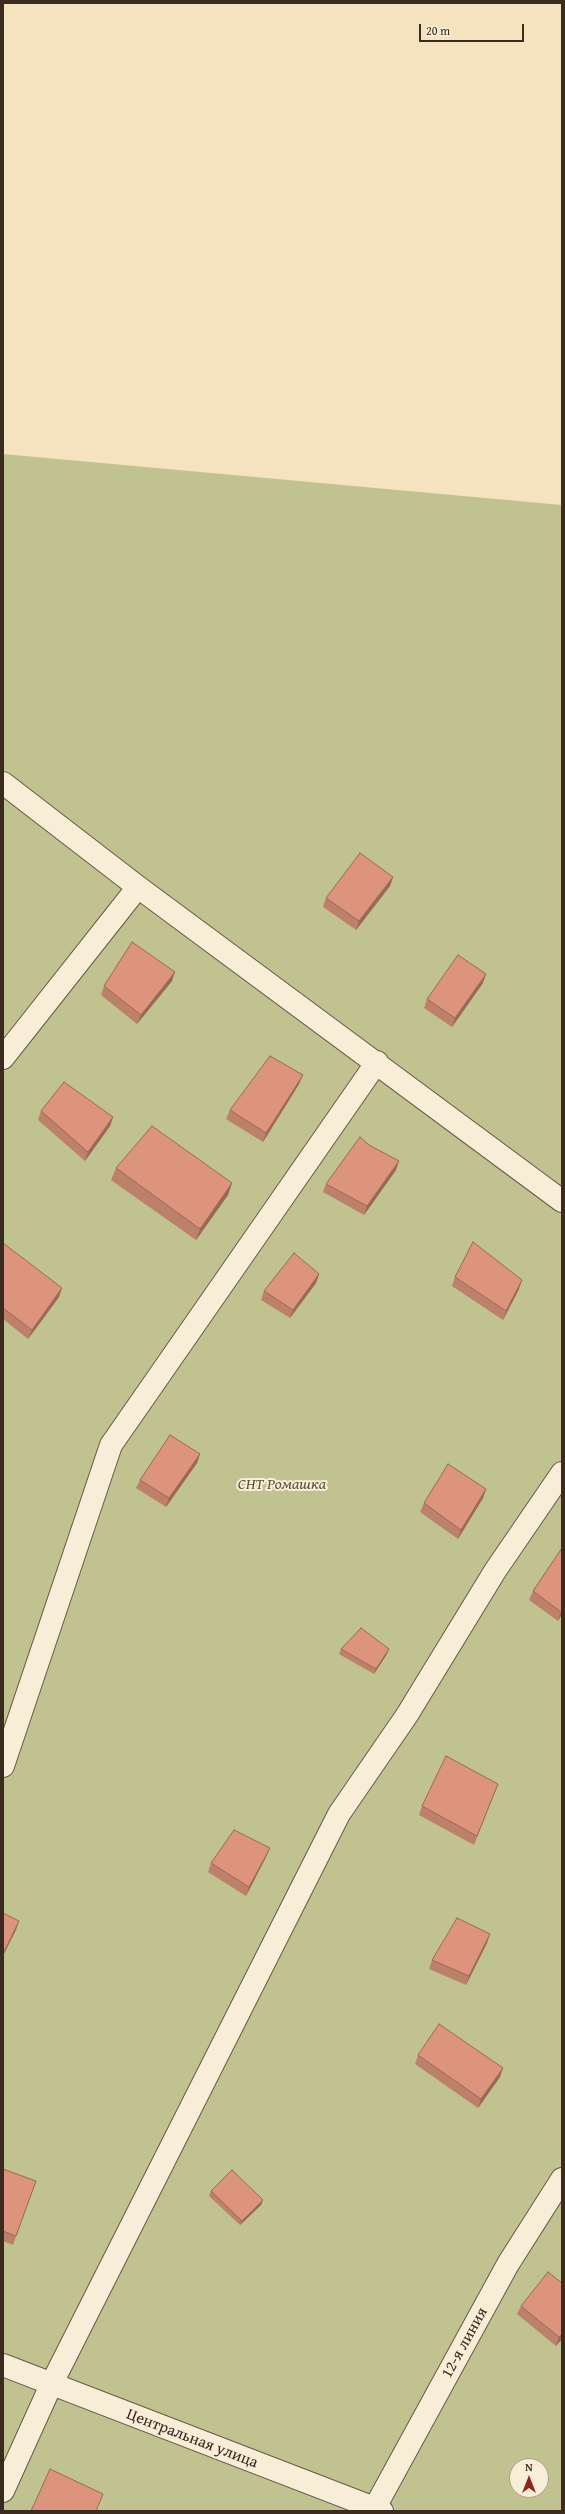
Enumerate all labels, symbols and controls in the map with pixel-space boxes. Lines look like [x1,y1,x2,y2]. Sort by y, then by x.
scale bar [421,16,526,42]
text: 20 m [426,22,450,39]
park label: СНТ Ромашка [238,1475,326,1495]
street label: 12-я линия [438,2304,492,2382]
street label: Центральная улица [124,2405,260,2473]
north arrow [509,2458,549,2498]
text: N [525,2459,533,2475]

